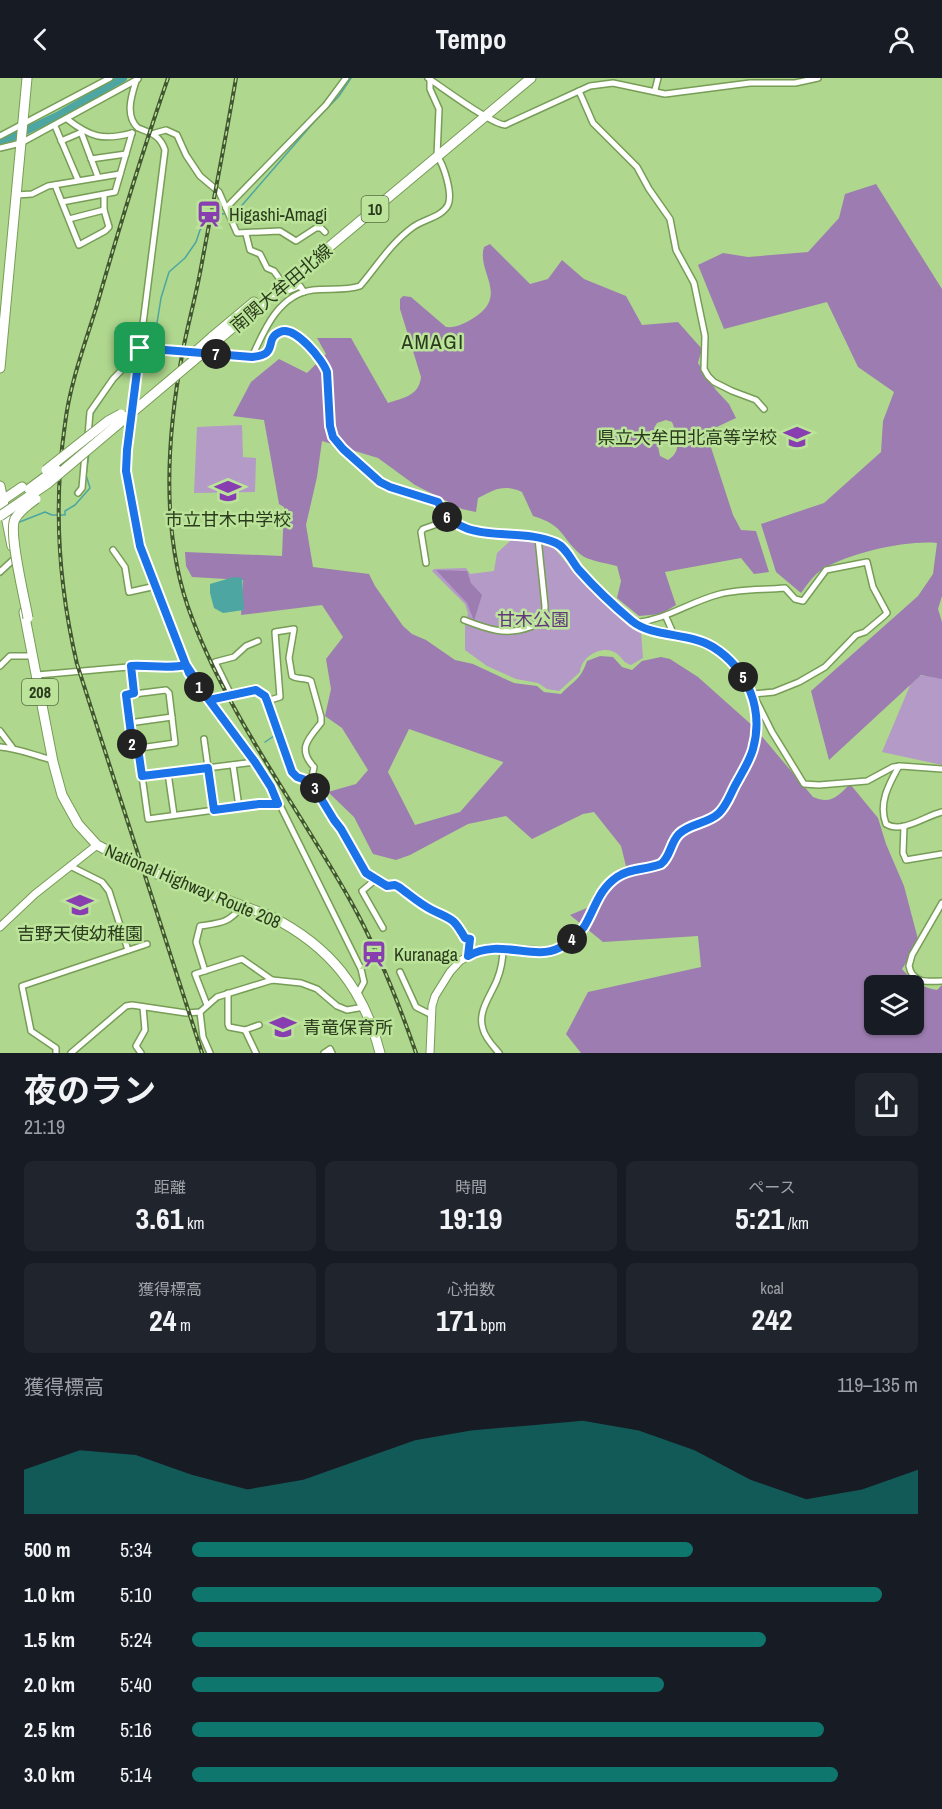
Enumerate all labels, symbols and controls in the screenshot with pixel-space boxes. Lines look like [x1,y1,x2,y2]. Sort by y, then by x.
text: Tempo [436,21,506,57]
icon: back [24,23,57,56]
icon: person [885,23,918,56]
road number: 10 [362,196,388,222]
station icon: Higashi-Amagi [194,199,224,229]
place label: Higashi-Amagi [229,202,327,227]
street label: 南関大牟田北線 [225,238,337,338]
pin [114,322,165,373]
district label: AMAGI [400,327,465,356]
icon: arrive [123,331,156,364]
pin: 7 [201,339,231,369]
text: 7 [212,343,220,365]
school or university icon: 県立大牟田北高等学校 [782,422,812,452]
place label: 県立大牟田北高等学校 [597,425,777,450]
school or university icon: 市立甘木中学校 [213,476,243,506]
pin: 6 [432,502,462,532]
text: 6 [443,506,451,528]
place label: 市立甘木中学校 [165,507,291,532]
park label: 甘木公園 [497,607,569,632]
pin: 5 [728,662,758,692]
text: 5 [739,666,747,688]
pin: 1 [184,672,214,702]
text: 1 [195,676,203,698]
road number: 208 [22,679,58,705]
pin: 2 [117,729,147,759]
text: 2 [128,733,136,755]
pin: 3 [300,773,330,803]
text: 3 [311,777,319,799]
street label: National Highway Route 208 [101,838,285,934]
school or university icon: 吉野天使幼稚園 [65,890,95,920]
place label: 吉野天使幼稚園 [17,921,143,946]
pin: 4 [557,924,587,954]
text: 4 [568,928,576,950]
station icon: Kuranaga [359,939,389,969]
place label: Kuranaga [394,942,458,967]
map controls [864,975,924,1035]
button: layers [864,975,924,1035]
school or university icon: 青竜保育所 [268,1012,298,1042]
place label: 青竜保育所 [303,1015,393,1040]
text: 夜のラン [24,1068,156,1112]
button: share [855,1073,918,1136]
text: 21:19 [24,1113,65,1140]
text: 距離 [154,1176,186,1198]
text: 時間 [455,1176,487,1198]
text: ペース [748,1176,796,1198]
text: 3.61 [135,1198,183,1238]
text: 19:19 [440,1198,502,1238]
text: 5:21 [735,1198,784,1238]
text: km [183,1212,205,1234]
text: /km [784,1212,809,1234]
text: kcal [760,1277,784,1299]
text: 獲得標高 [138,1278,202,1300]
text: 心拍数 [447,1278,495,1300]
text: 242 [751,1299,793,1339]
text: 24 [149,1300,176,1340]
text: 171 [436,1300,477,1340]
text: m [176,1314,191,1336]
text: bpm [477,1314,506,1336]
text: 119–135 m [837,1371,918,1398]
text: 獲得標高 [24,1373,104,1400]
text: 500 m [24,1536,71,1563]
text: 5:34 [120,1536,152,1563]
text: 1.0 km [24,1581,75,1608]
text: 5:10 [120,1581,152,1608]
text: 1.5 km [24,1626,75,1653]
text: 5:24 [120,1626,152,1653]
text: 2.0 km [24,1671,75,1698]
text: 5:40 [120,1671,152,1698]
text: 2.5 km [24,1716,75,1743]
text: 5:16 [120,1716,152,1743]
text: 3.0 km [24,1761,75,1788]
text: 5:14 [120,1761,152,1788]

